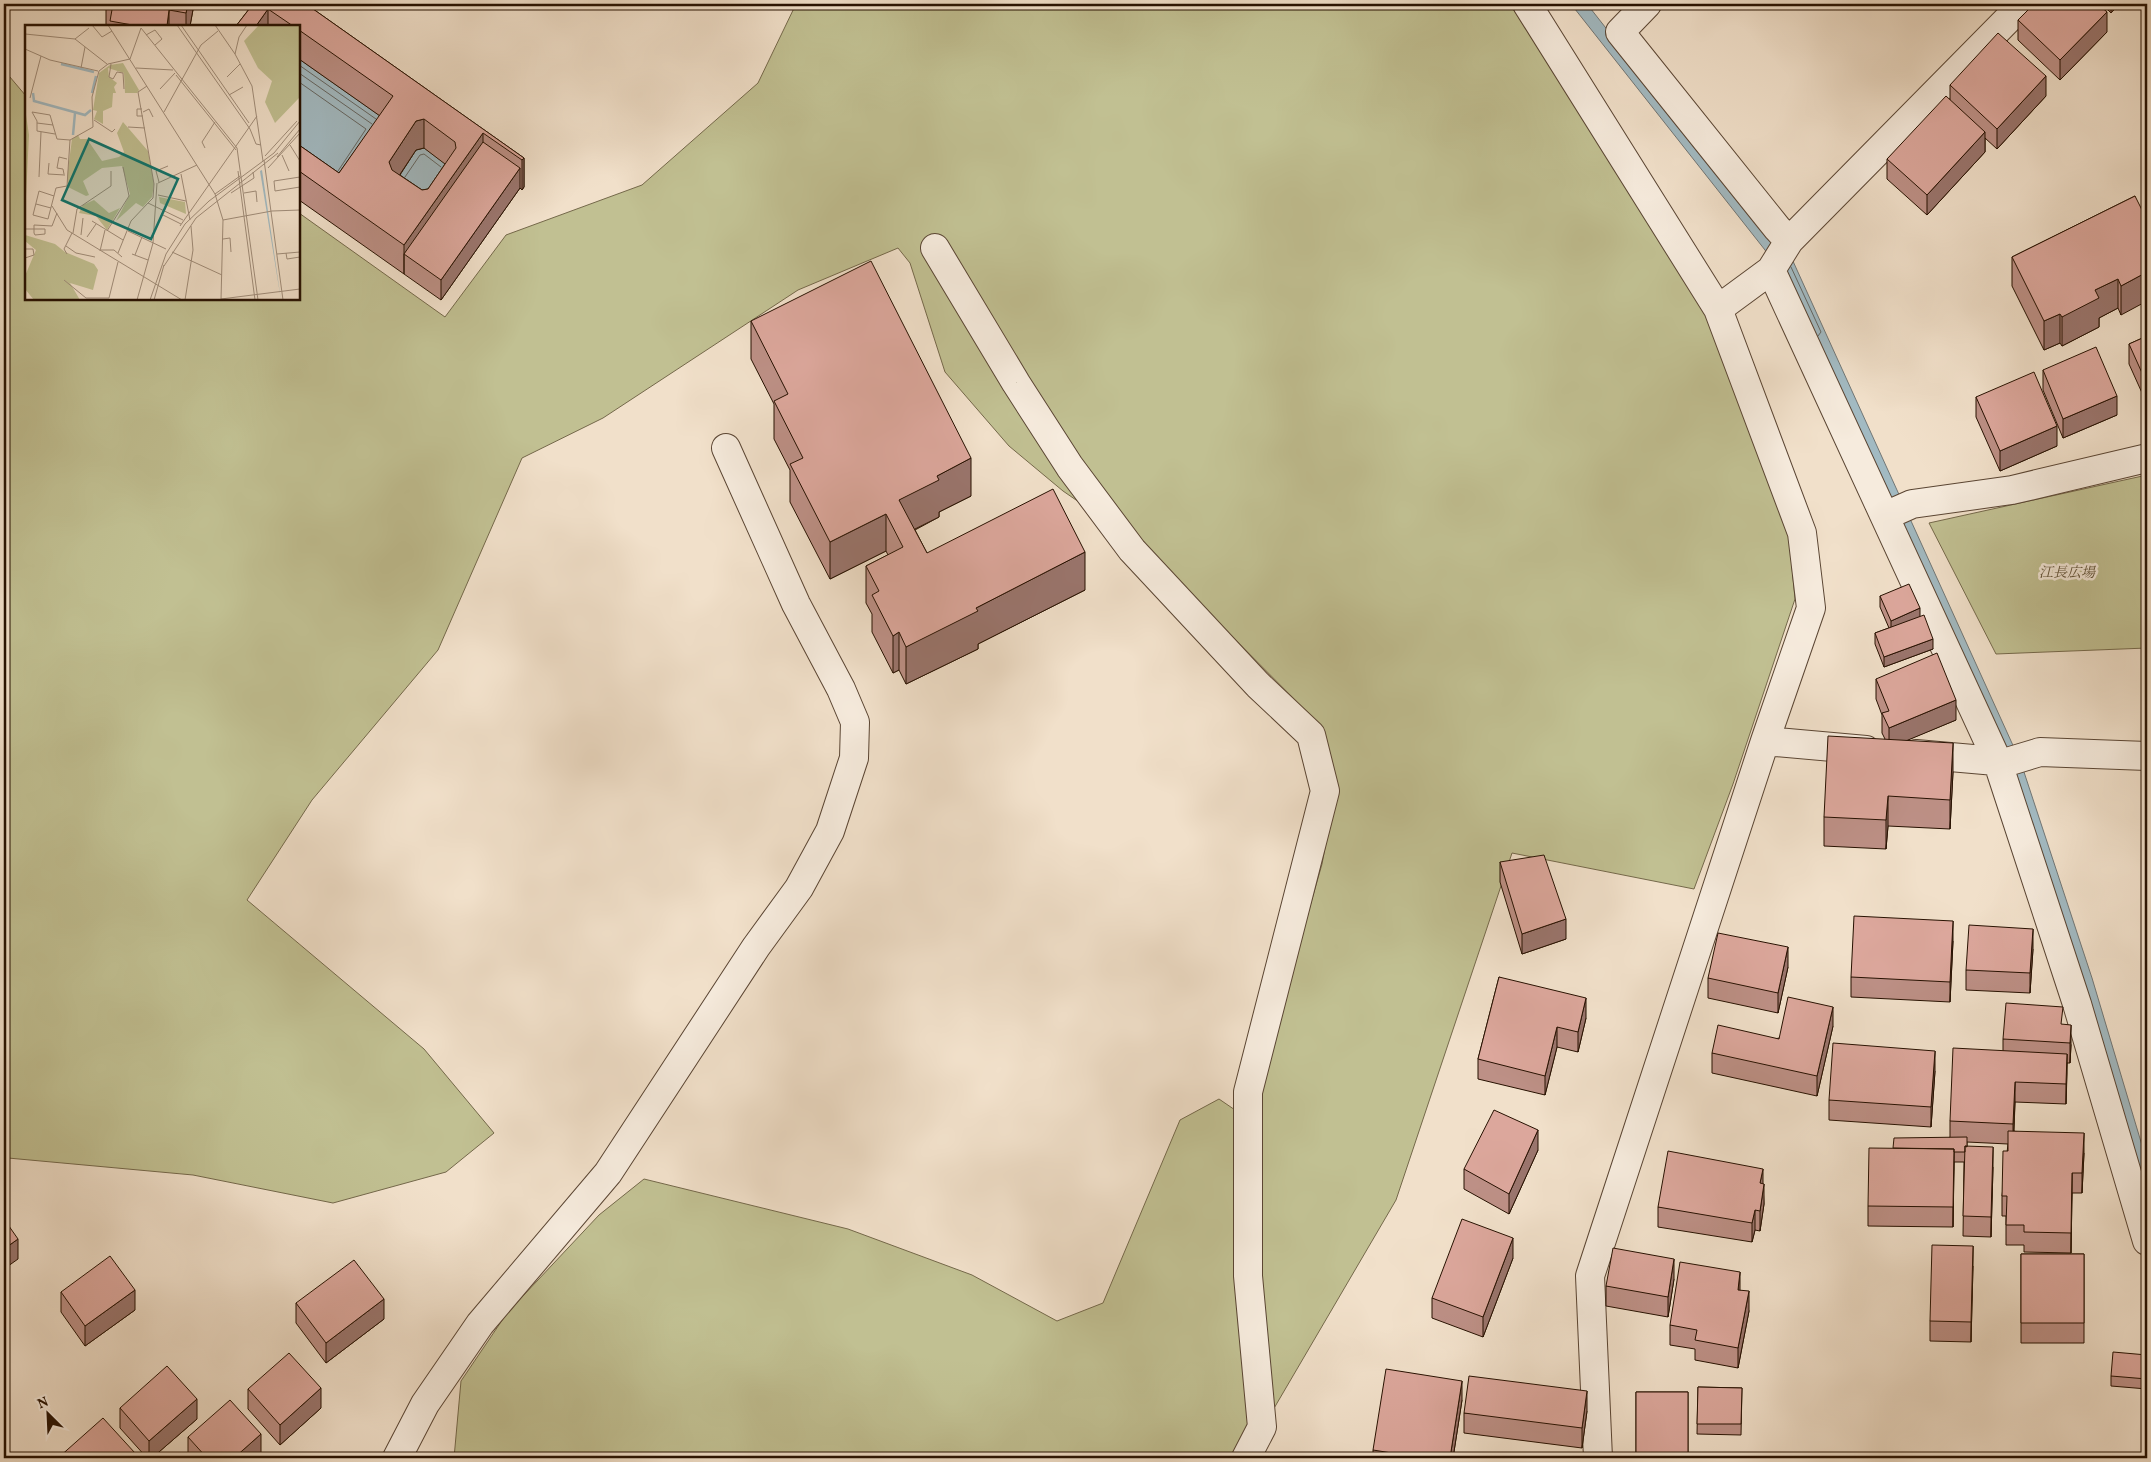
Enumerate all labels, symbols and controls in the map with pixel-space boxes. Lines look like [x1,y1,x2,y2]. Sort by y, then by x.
inset map [25,25,300,300]
park label: 江長広場 [2039,564,2097,583]
north arrow [22,1390,72,1440]
text: N [35,1393,52,1414]

